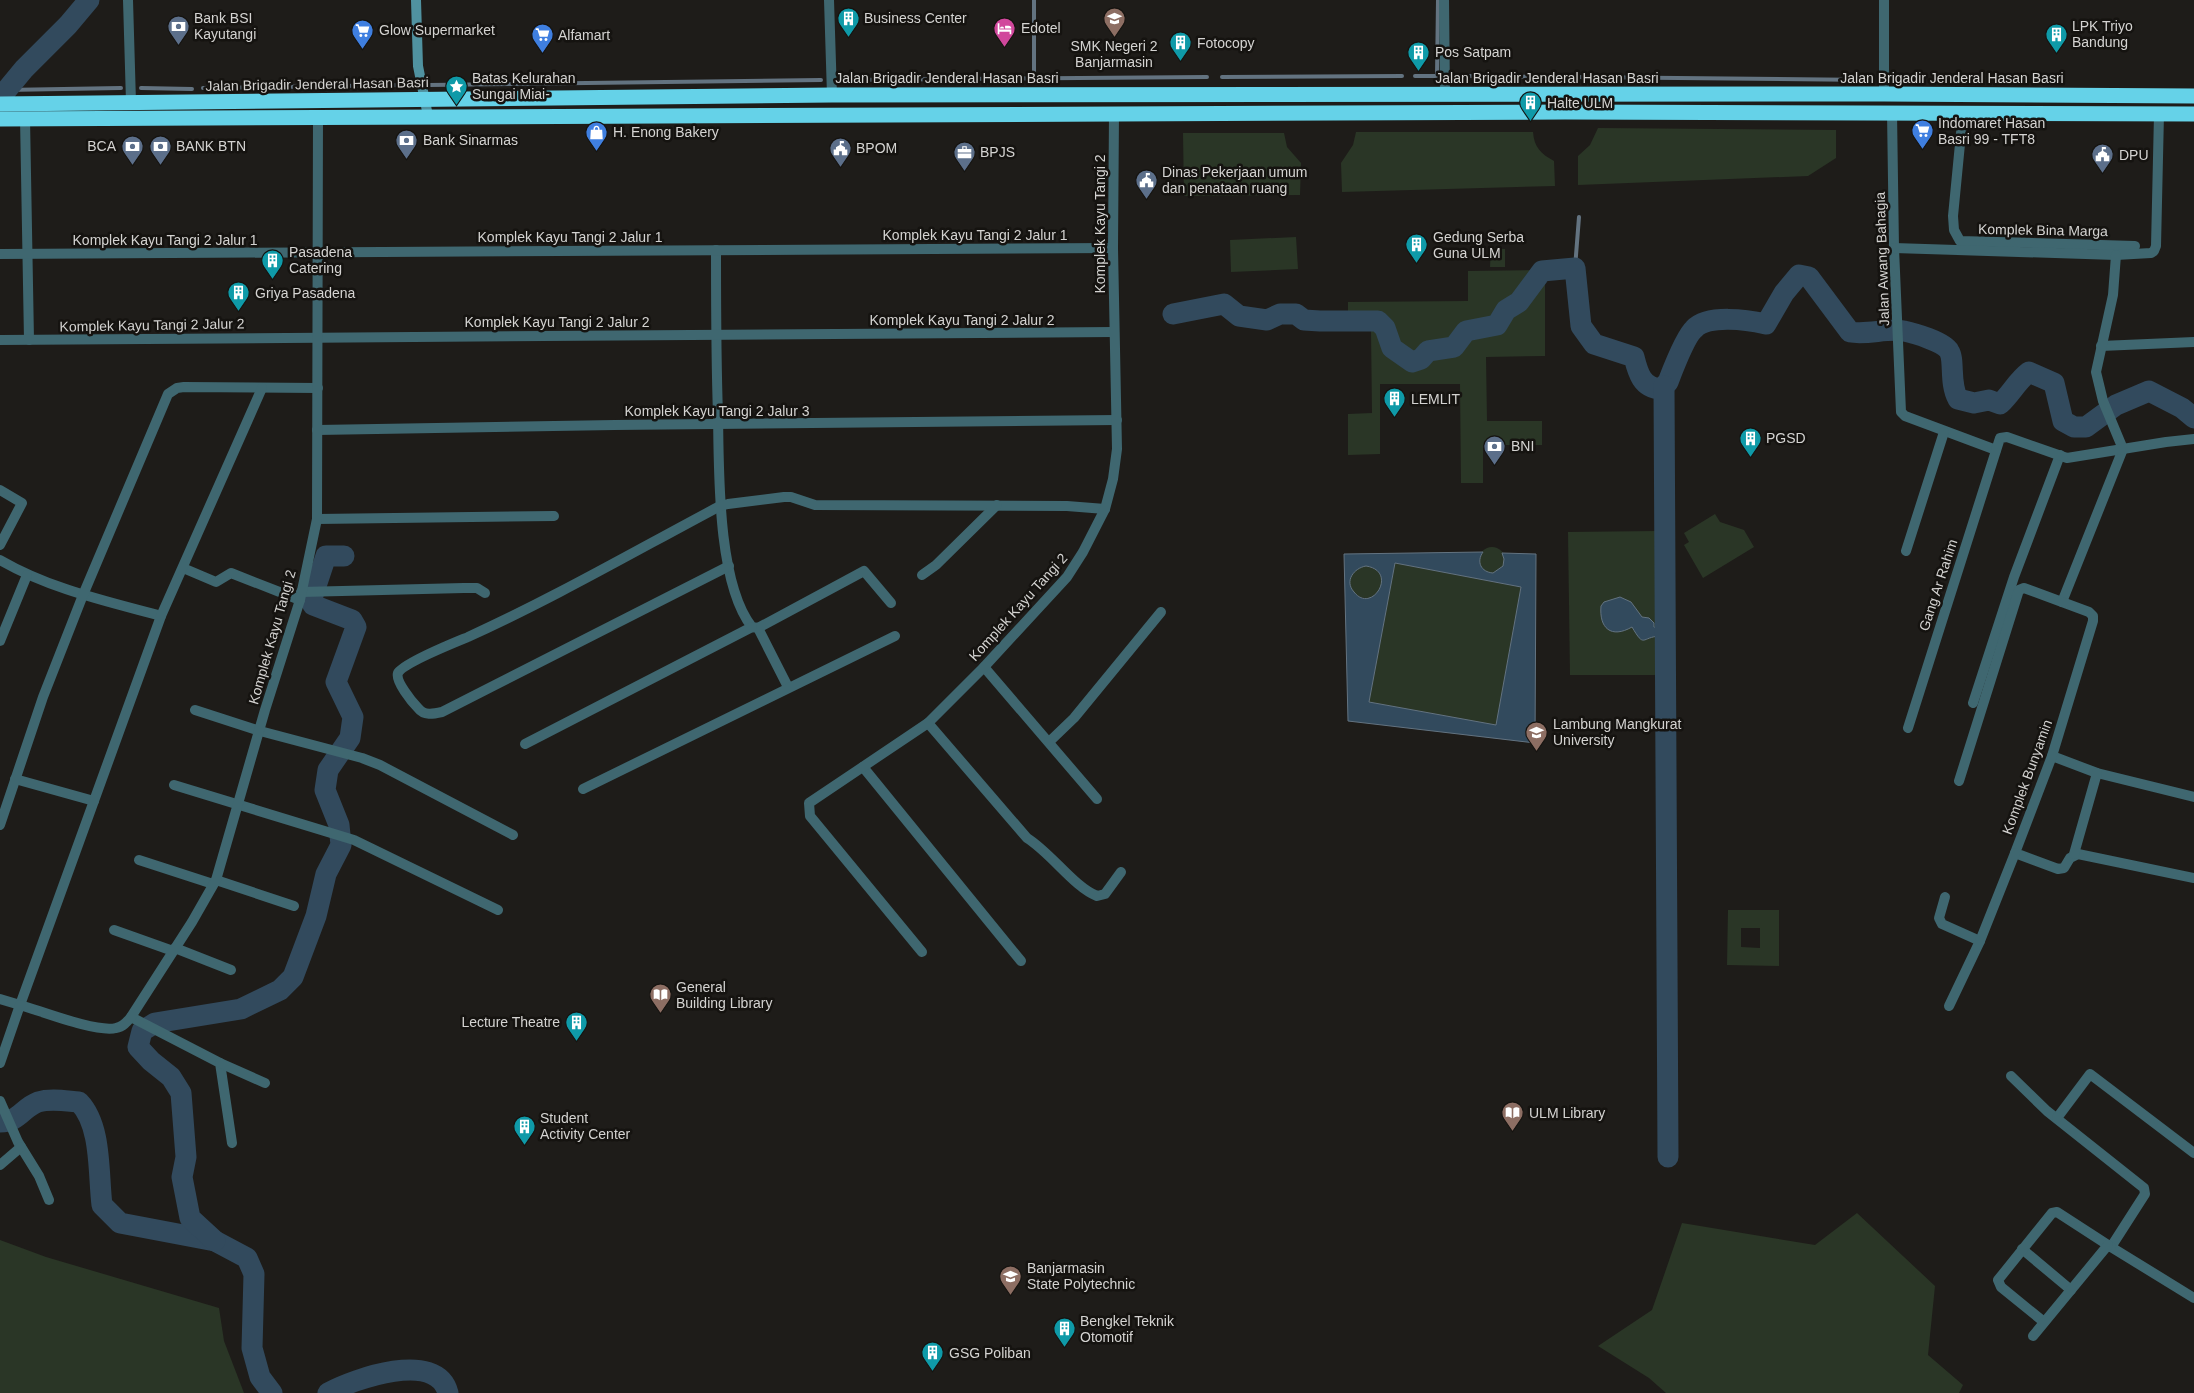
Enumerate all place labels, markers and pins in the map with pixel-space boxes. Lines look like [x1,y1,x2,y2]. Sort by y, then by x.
building icon: Business Center [836,6,860,37]
school or university icon: SMK Negeri 2 Banjarmasin [1102,6,1126,37]
place label: Bank BSI Kayutangi [194,10,256,42]
place label: Business Center [864,10,967,26]
bank icon: Bank BSI Kayutangi [166,14,190,45]
hotel icon: Edotel [993,16,1017,47]
supermarket icon: Glow Supermarket [351,18,375,49]
place label: LPK Triyo Bandung [2072,18,2133,50]
place label: Edotel [1021,20,1061,36]
place label: Glow Supermarket [379,22,495,38]
building icon: LPK Triyo Bandung [2044,22,2068,53]
supermarket icon: Alfamart [530,23,554,54]
place label: Alfamart [558,27,610,43]
building icon: Fotocopy [1169,31,1193,62]
place label: Fotocopy [1197,35,1255,51]
place label: SMK Negeri 2 Banjarmasin [1070,38,1158,70]
building icon: Pos Satpam [1407,40,1431,71]
place label: Pos Satpam [1435,44,1511,60]
place label: Batas Kelurahan Sungai Miai- [472,70,576,102]
place icon: Batas Kelurahan Sungai Miai- [444,74,468,105]
building icon: Halte ULM [1519,91,1543,122]
place label: Halte ULM [1547,95,1613,111]
place label: Indomaret Hasan Basri 99 - TFT8 [1938,115,2045,147]
supermarket icon: Indomaret Hasan Basri 99 - TFT8 [1910,119,1934,150]
shop icon: H. Enong Bakery [585,120,609,151]
place label: H. Enong Bakery [613,124,719,140]
bank icon: Bank Sinarmas [395,128,419,159]
place label: Bank Sinarmas [423,132,518,148]
bank icon: BCA [120,134,144,165]
bank icon: BANK BTN [148,134,172,165]
public building icon: BPOM [828,136,852,167]
place label: BCA [87,138,117,154]
place label: BANK BTN [176,138,246,154]
place label: BPOM [856,140,897,156]
office icon: BPJS [952,140,976,171]
public building icon: DPU [2091,143,2115,174]
place label: BPJS [980,144,1015,160]
place label: DPU [2119,147,2149,163]
place label: Dinas Pekerjaan umum dan penataan ruang [1162,164,1308,196]
public building icon: Dinas Pekerjaan umum dan penataan ruang [1134,168,1158,199]
place label: Gedung Serba Guna ULM [1433,229,1524,261]
building icon: Gedung Serba Guna ULM [1405,233,1429,264]
place label: Pasadena Catering [289,244,352,276]
building icon: Pasadena Catering [261,248,285,279]
building icon: Griya Pasadena [227,281,251,312]
place label: Griya Pasadena [255,285,356,301]
building icon: LEMLIT [1383,387,1407,418]
place label: LEMLIT [1411,391,1460,407]
building icon: PGSD [1738,426,1762,457]
place label: PGSD [1766,430,1806,446]
bank icon: BNI [1483,434,1507,465]
place label: BNI [1511,438,1534,454]
place label: Lambung Mangkurat University [1553,716,1682,748]
school or university icon: Lambung Mangkurat University [1525,720,1549,751]
place label: General Building Library [676,979,773,1011]
library icon: General Building Library [648,983,672,1014]
building icon: Lecture Theatre [564,1010,588,1041]
place label: Lecture Theatre [461,1014,560,1030]
library icon: ULM Library [1501,1101,1525,1132]
place label: ULM Library [1529,1105,1605,1121]
place label: Student Activity Center [540,1110,631,1142]
building icon: Student Activity Center [512,1114,536,1145]
place label: Banjarmasin State Polytechnic [1027,1260,1135,1292]
school or university icon: Banjarmasin State Polytechnic [999,1264,1023,1295]
place label: Bengkel Teknik Otomotif [1080,1313,1175,1345]
building icon: Bengkel Teknik Otomotif [1052,1317,1076,1348]
building icon: GSG Poliban [921,1341,945,1372]
place label: GSG Poliban [949,1345,1031,1361]

